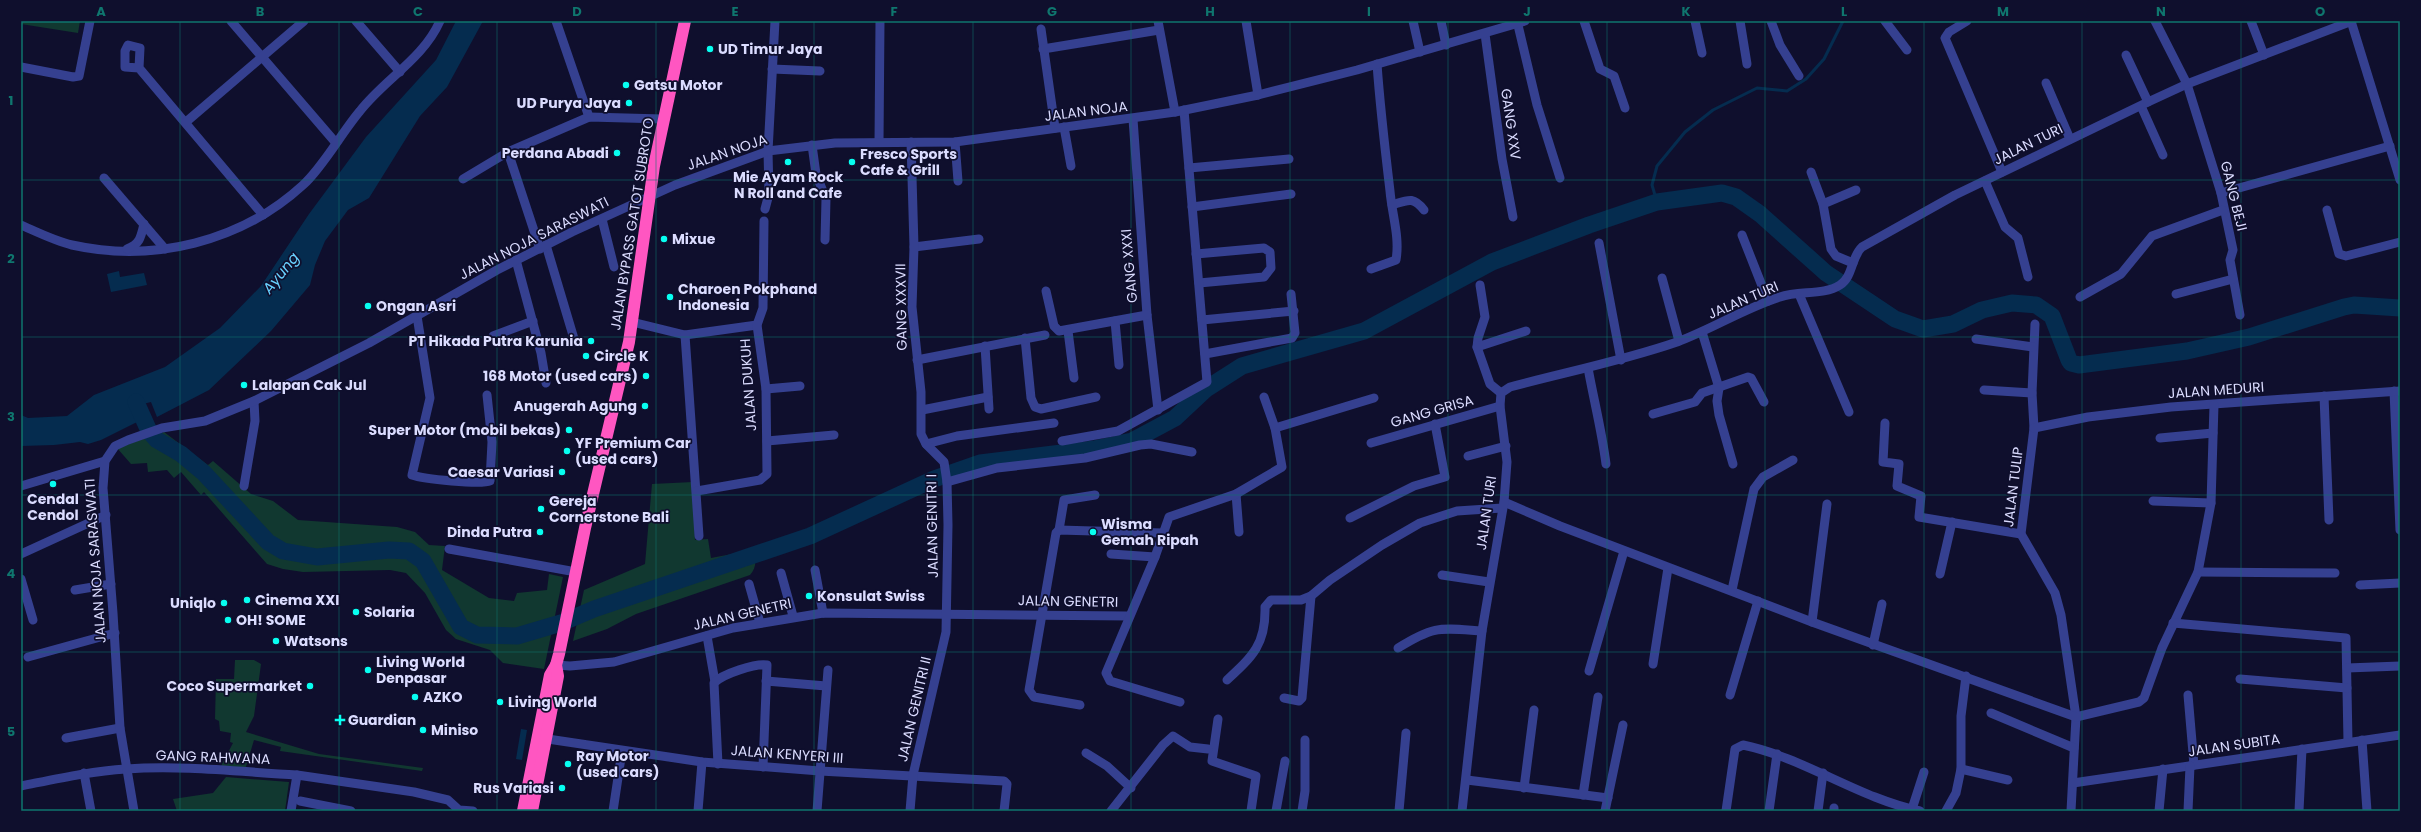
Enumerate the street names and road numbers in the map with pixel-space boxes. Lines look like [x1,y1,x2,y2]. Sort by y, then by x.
street label: GANG XXV [1496,87,1526,161]
street label: JALAN NOJA [1043,96,1129,126]
street label: JALAN BYPASS GATOT SUBROTO [605,116,659,332]
street label: JALAN TURI [1990,119,2066,169]
street label: JALAN NOJA [684,129,770,175]
street label: GANG BEJI [2216,159,2252,233]
street label: JALAN NOJA SARASWATI [456,192,612,284]
street label: GANG XXXI [1116,228,1142,304]
street label: GANG XXXVII [890,263,912,351]
street label: JALAN TURI [1705,276,1781,324]
street label: JALAN DUKUH [735,338,761,432]
street label: JALAN MEDURI [2167,377,2265,403]
street label: GANG GRISA [1388,390,1476,432]
street label: JALAN TULIP [1998,446,2028,528]
street label: JALAN GENITRI I [921,474,943,578]
street label: JALAN TURI [1471,475,1501,551]
street label: JALAN NOJA SARASWATI [79,478,111,644]
street label: JALAN GENETRI [1018,590,1118,612]
street label: JALAN GENETRI [691,593,793,635]
street label: JALAN GENITRI II [892,654,936,764]
street label: JALAN SUBITA [2187,729,2281,761]
street label: JALAN KENYERI III [730,740,844,768]
street label: GANG RAHWANA [155,745,271,769]

